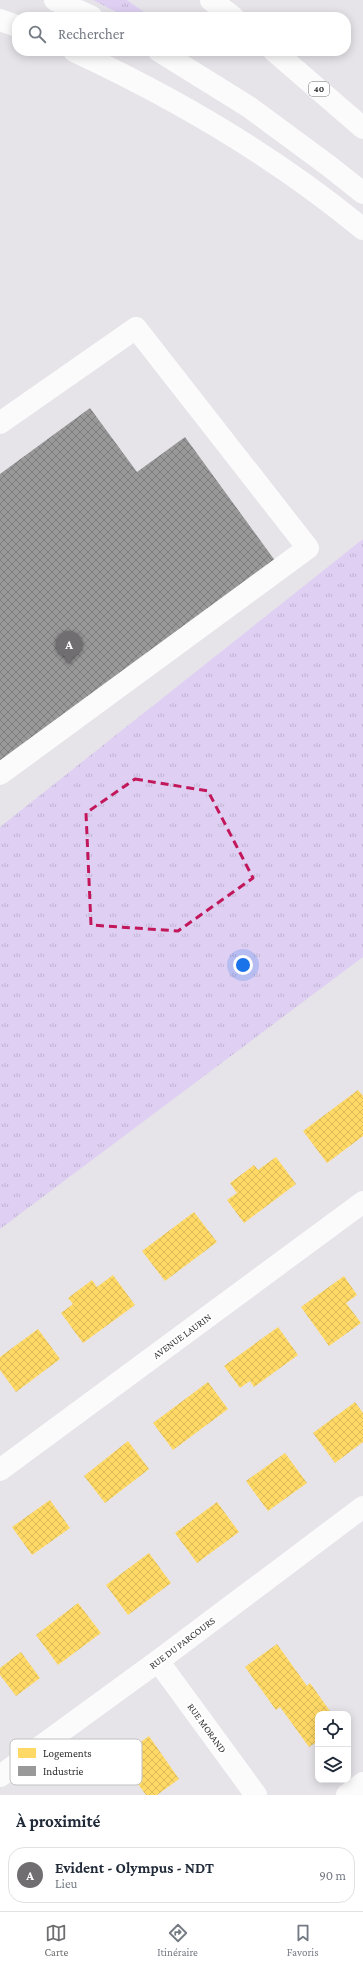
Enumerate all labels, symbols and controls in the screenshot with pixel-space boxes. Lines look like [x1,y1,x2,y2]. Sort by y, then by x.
search box [12,12,351,56]
icon: search [26,23,48,45]
text: Rechercher [58,26,125,42]
road number: 40 [309,82,329,96]
pin: A [56,631,82,664]
your location [233,955,253,975]
street label: AVENUE LAURIN [151,1311,214,1361]
street label: RUE DU PARCOURS [147,1615,217,1671]
street label: RUE MORAND [185,1701,229,1755]
map controls [315,1711,351,1783]
button: locate [315,1711,351,1747]
legend [10,1739,142,1785]
text: Logements [43,1747,91,1760]
button: layers [315,1747,351,1783]
text: Industrie [43,1765,84,1777]
text: À proximité [16,1812,100,1831]
text: Evident - Olympus - NDT [55,1860,214,1876]
text: A [26,1868,34,1883]
text: 90 m [319,1868,346,1883]
text: Lieu [55,1876,78,1891]
tab: Carte [44,1922,68,1958]
tab: Itinéraire [157,1922,198,1958]
tab: Favoris [287,1922,319,1958]

